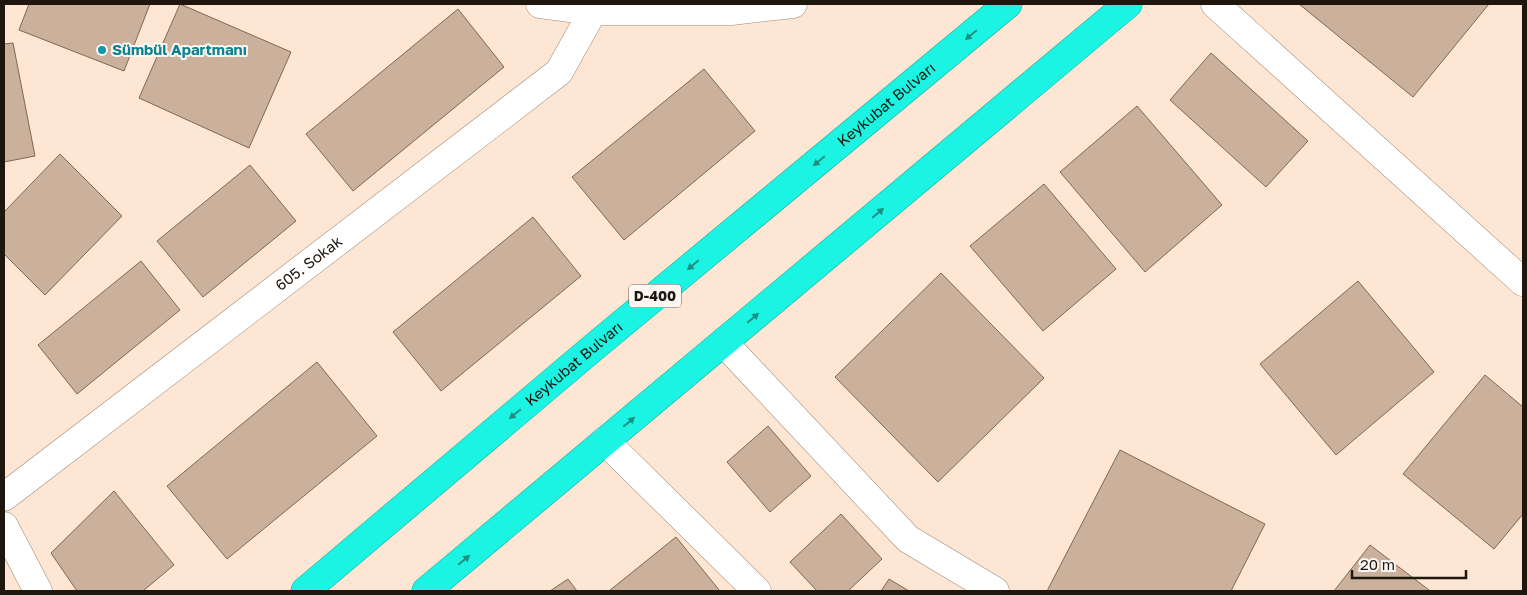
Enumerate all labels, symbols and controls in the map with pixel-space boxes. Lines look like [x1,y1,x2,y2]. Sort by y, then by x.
one-way arrow [964,29,977,40]
place label: Sümbül Apartmanı [112,40,247,58]
marker: Sümbül Apartmanı [96,44,108,56]
street label: Keykubat Bulvarı [833,58,938,150]
one-way arrow [812,155,825,166]
one-way arrow [871,208,884,219]
street label: 605. Sokak [271,231,346,294]
one-way arrow [687,259,700,270]
road number: D-400 [629,284,681,308]
one-way arrow [747,312,760,323]
street label: Keykubat Bulvarı [521,317,626,409]
one-way arrow [509,408,522,419]
one-way arrow [622,416,634,428]
scale bar [1352,548,1466,580]
one-way arrow [457,554,469,566]
text: 20 m [1360,555,1395,573]

